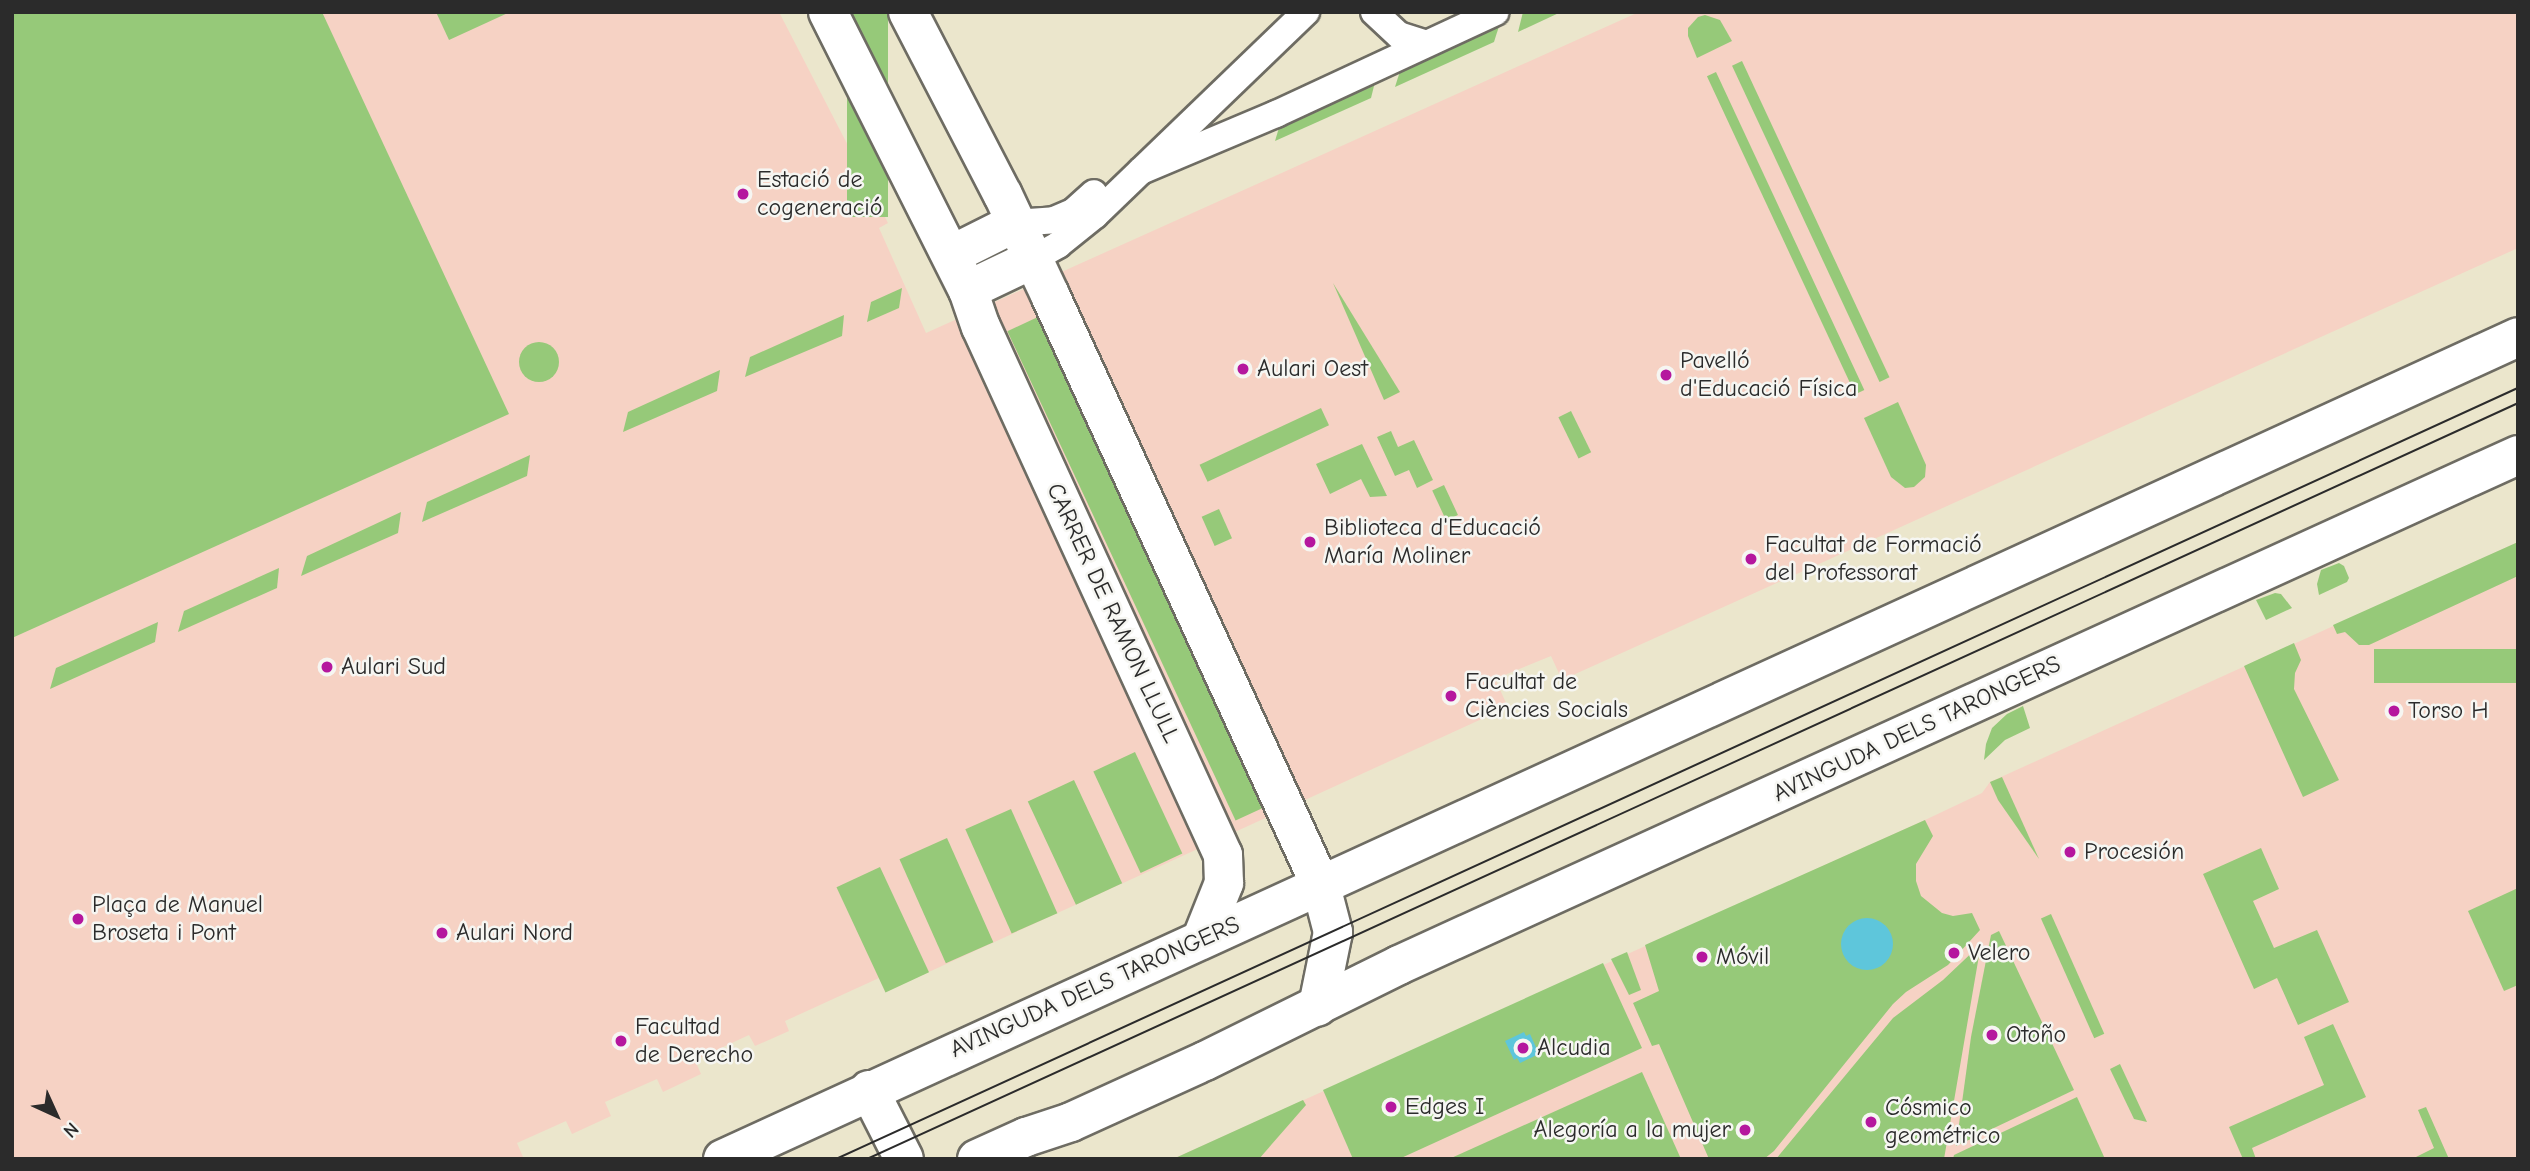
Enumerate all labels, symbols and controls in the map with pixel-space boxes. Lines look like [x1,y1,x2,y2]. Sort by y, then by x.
place label: Estació de cogeneració [757,166,882,222]
marker: Estació de cogeneració [735,186,751,202]
place label: Pavelló d'Educació Física [1680,347,1857,403]
place label: Aulari Oest [1257,355,1368,383]
marker: Aulari Oest [1235,361,1251,377]
marker: Pavelló d'Educació Física [1658,367,1674,383]
street label: CARRER DE RAMON LLULL [1040,479,1186,747]
place label: Biblioteca d'Educació María Moliner [1324,514,1541,570]
place label: Facultat de Formació del Professorat [1765,531,1982,587]
marker: Biblioteca d'Educació María Moliner [1302,534,1318,550]
marker: Facultat de Formació del Professorat [1743,551,1759,567]
street label: AVINGUDA DELS TARONGERS [1769,650,2065,808]
place label: Aulari Sud [341,653,446,681]
marker: Aulari Sud [319,659,335,675]
place label: Facultat de Ciències Socials [1465,668,1628,724]
marker: Facultat de Ciències Socials [1443,688,1459,704]
place label: Torso H [2408,697,2488,725]
marker: Torso H [2386,703,2402,719]
place label: Procesión [2084,838,2184,866]
marker: Procesión [2062,844,2078,860]
place label: Plaça de Manuel Broseta i Pont [92,891,263,947]
street label: AVINGUDA DELS TARONGERS [946,910,1244,1064]
marker: Plaça de Manuel Broseta i Pont [70,911,86,927]
place label: Aulari Nord [456,919,573,947]
marker: Aulari Nord [434,925,450,941]
place label: Velero [1968,939,2031,967]
place label: Móvil [1716,943,1769,971]
marker: Velero [1946,945,1962,961]
marker: Móvil [1694,949,1710,965]
place label: Facultad de Derecho [635,1013,753,1069]
place label: Otoño [2006,1021,2066,1049]
marker: Otoño [1984,1027,2000,1043]
marker: Facultad de Derecho [613,1033,629,1049]
place label: Alcudia [1537,1034,1611,1062]
marker: Alcudia [1515,1040,1531,1056]
north arrow [21,1080,91,1150]
place label: Edges I [1405,1093,1484,1121]
place label: Cósmico geométrico [1885,1094,2000,1150]
marker: Edges I [1383,1099,1399,1115]
marker: Cósmico geométrico [1863,1114,1879,1130]
place label: Alegoría a la mujer [1534,1116,1731,1144]
text: N [59,1118,83,1142]
marker: Alegoría a la mujer [1737,1122,1753,1138]

